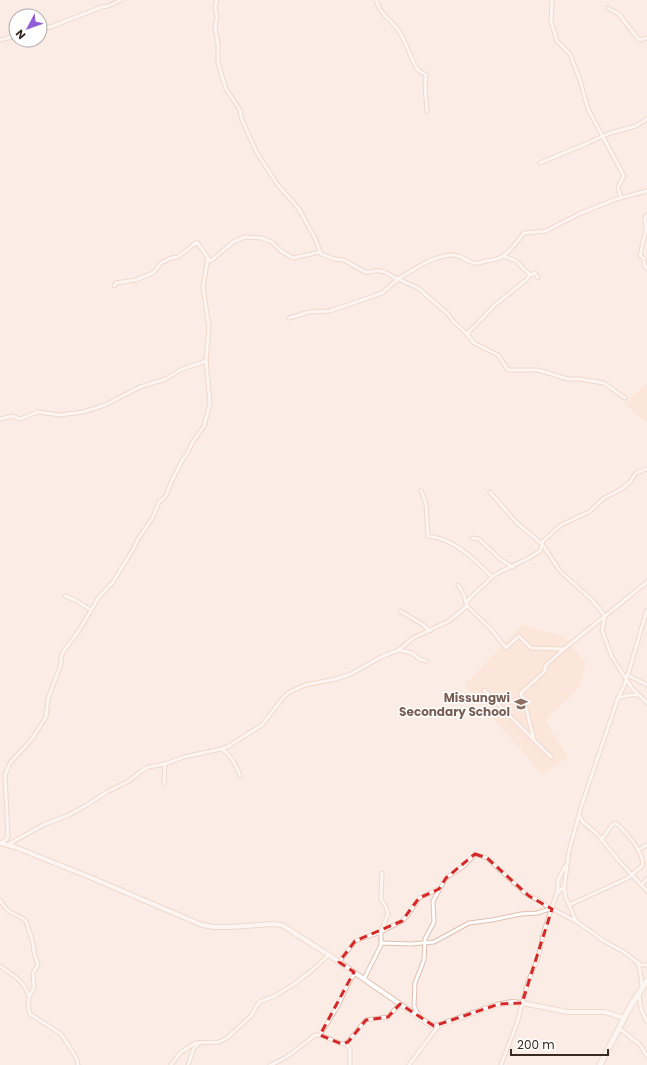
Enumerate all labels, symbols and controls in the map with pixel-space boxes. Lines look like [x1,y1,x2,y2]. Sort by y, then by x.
north arrow [8,8,48,48]
text: N [12,26,29,43]
place label: Missungwi Secondary School [399,689,510,720]
school or university icon: Missungwi Secondary School [513,696,529,712]
scale bar [511,1031,608,1057]
text: 200 m [517,1036,555,1053]

